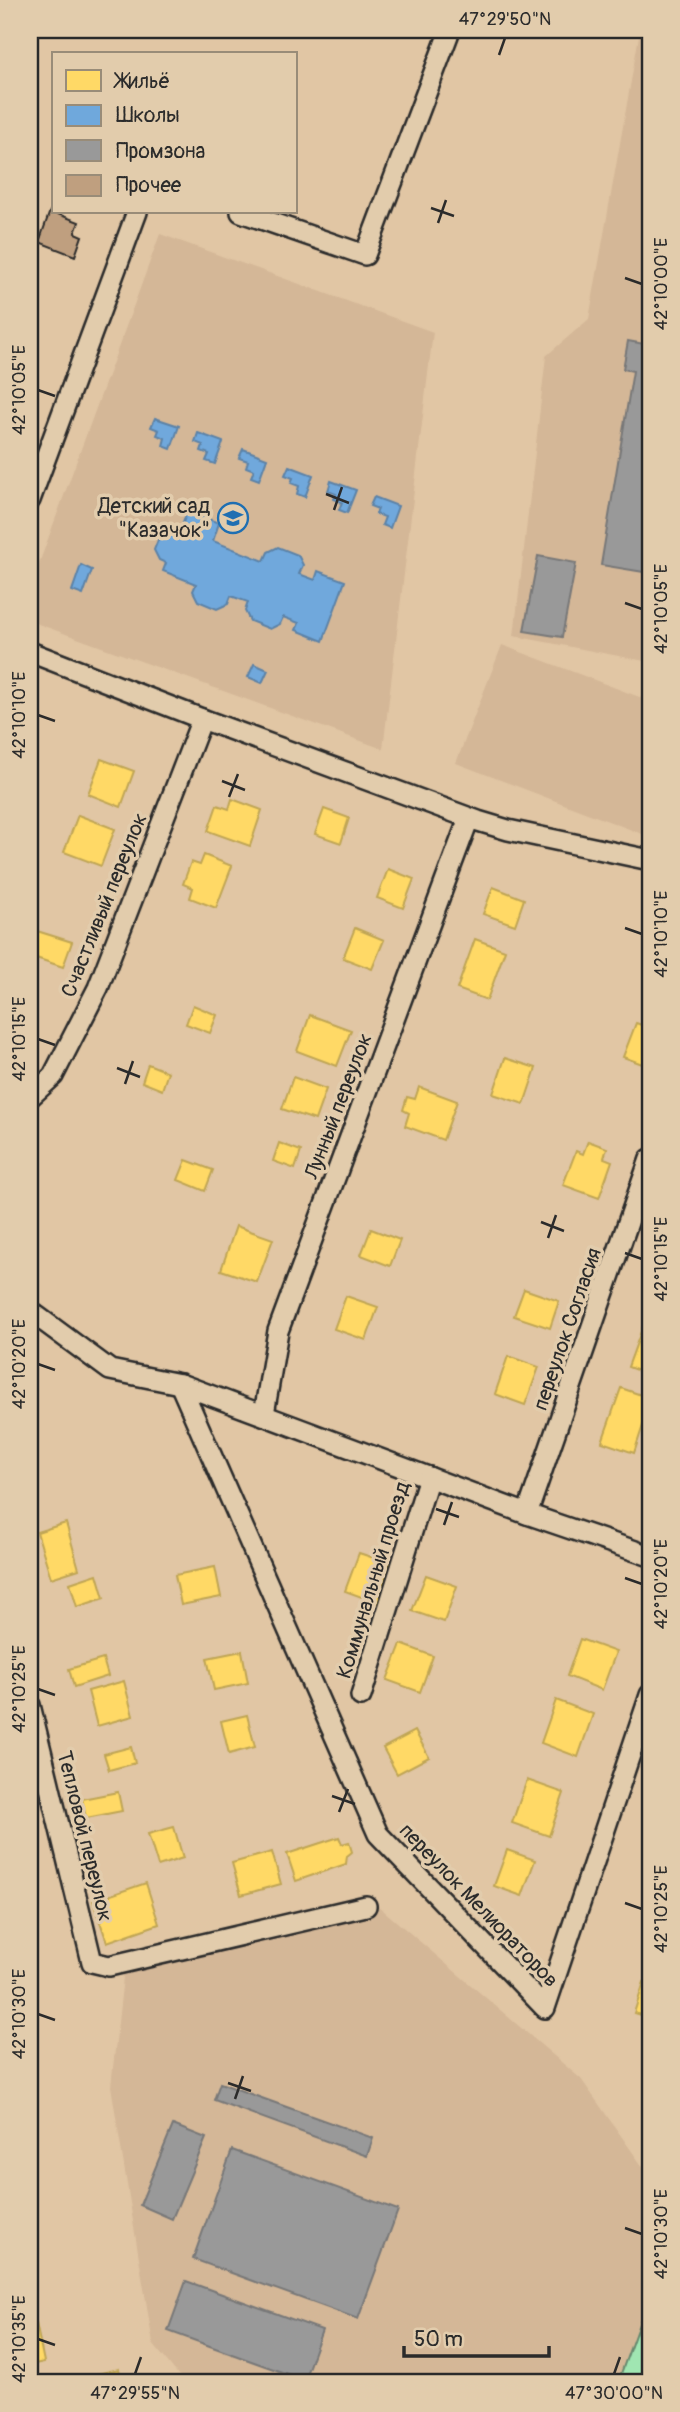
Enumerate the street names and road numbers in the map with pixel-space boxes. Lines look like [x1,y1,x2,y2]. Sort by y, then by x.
street label: Счастливый переулок [55,809,154,1001]
street label: Лунный переулок [298,1029,379,1184]
street label: переулок Согласия [527,1244,608,1414]
street label: Коммунальный проезд [331,1478,416,1682]
street label: Тепловой переулок [50,1748,119,1924]
street label: переулок Мелиораторов [393,1818,564,1993]

